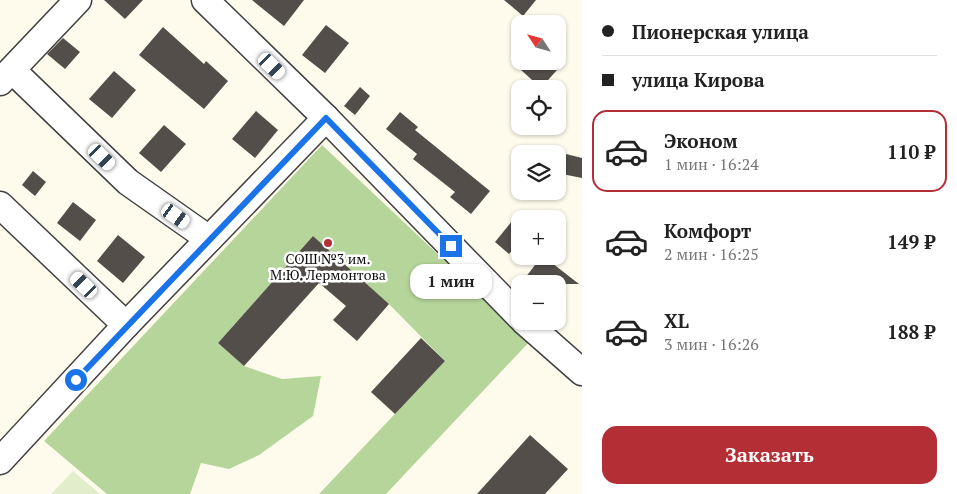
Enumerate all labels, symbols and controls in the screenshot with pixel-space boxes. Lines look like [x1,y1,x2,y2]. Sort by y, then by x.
north arrow [511,15,566,70]
map controls [511,15,566,330]
text: Пионерская улица [632,19,809,44]
car [255,50,288,82]
text: улица Кирова [632,67,765,92]
button: locate [511,80,566,135]
text: Эконом [664,128,738,153]
icon: car [604,129,649,174]
text: 110 ₽ [887,139,935,164]
car [85,141,118,173]
button: layers [511,145,566,200]
text: 1 мин · 16:24 [664,153,759,175]
car [159,201,192,231]
button: + [511,210,566,265]
text: Комфорт [664,218,751,243]
icon: car [604,219,649,264]
text: 149 ₽ [887,229,935,254]
route end [440,235,462,257]
marker: СОШ №3 им. М.Ю. Лермонтова [322,237,334,249]
text: 2 мин · 16:25 [664,243,759,265]
place label: СОШ №3 им. М.Ю. Лермонтова [270,249,386,284]
callout: 1 мин [410,264,492,298]
car [67,269,100,301]
text: 1 мин [427,270,475,292]
button: − [511,275,566,330]
text: XL [664,308,689,333]
icon: car [604,309,649,354]
text: 188 ₽ [887,319,935,344]
text: 3 мин · 16:26 [664,333,759,355]
route start [65,369,87,391]
button: Заказать [602,426,937,484]

